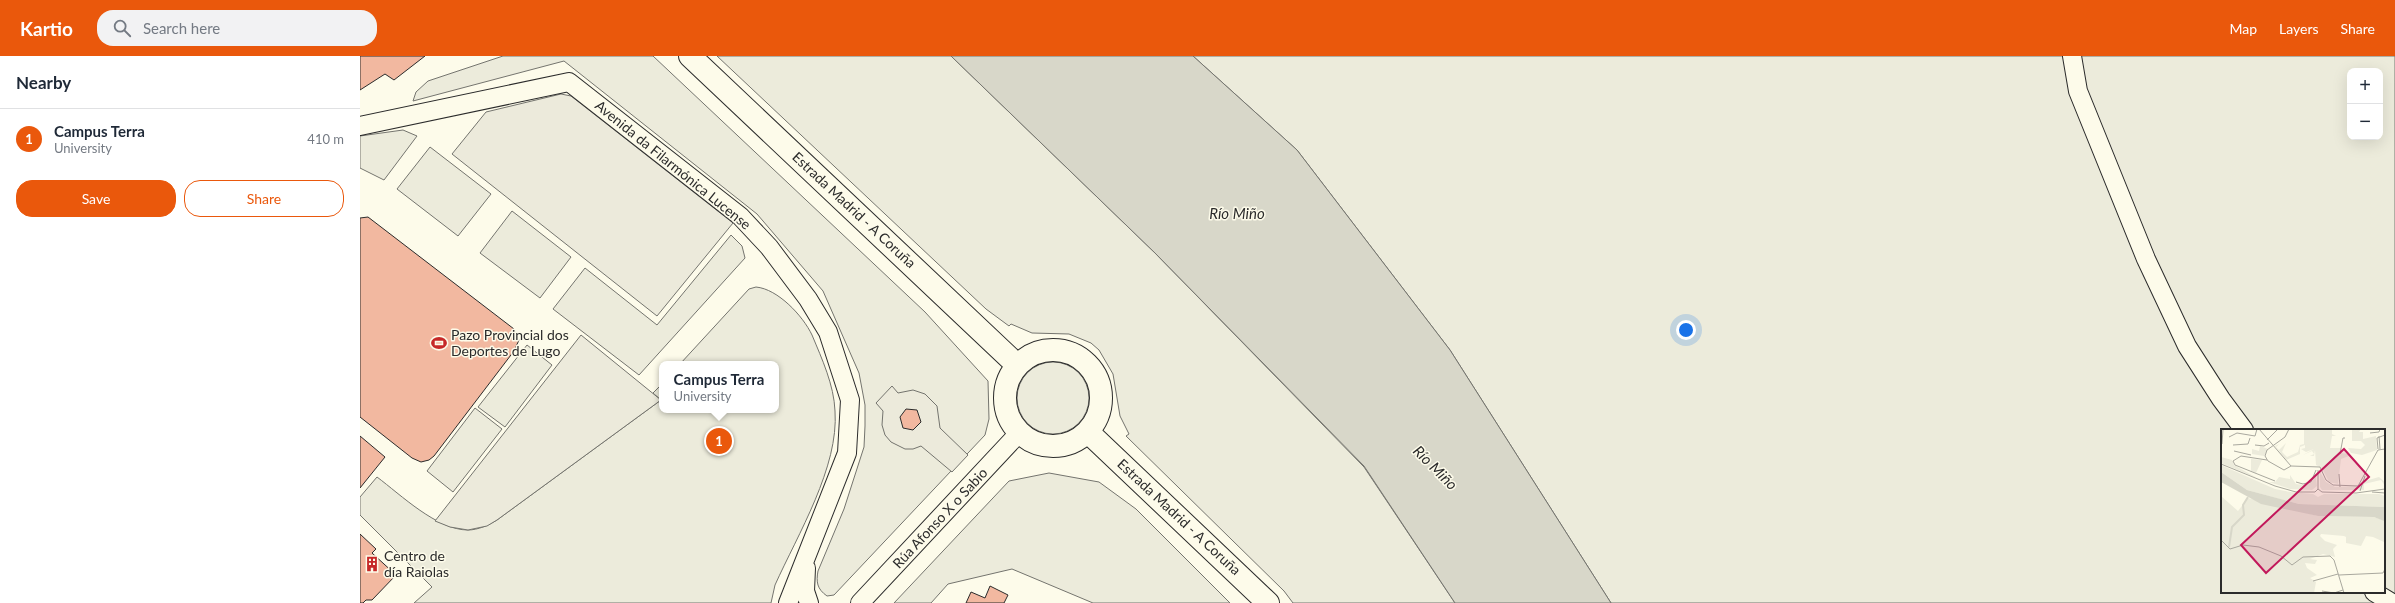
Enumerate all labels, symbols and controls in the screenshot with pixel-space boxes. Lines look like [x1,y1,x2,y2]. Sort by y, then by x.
search box [97,10,377,46]
text: Kartio [20,17,73,40]
icon: search [111,17,133,39]
text: Search here [143,19,220,37]
text: Map [2229,20,2257,37]
text: Layers [2279,20,2319,37]
text: Share [2341,20,2375,37]
map controls [2347,68,2383,140]
button: + [2347,68,2383,104]
text: Nearby [16,72,71,93]
street label: Avenida da Filarmónica Lucense [592,96,755,233]
button: − [2347,104,2383,140]
text: Campus Terra [54,122,145,140]
text: 1 [25,131,33,147]
text: 410 m [307,131,344,147]
text: University [54,140,112,156]
street label: Estrada Madrid - A Coruña [789,148,920,271]
button: Save [16,180,176,217]
button: Share [184,180,344,217]
water label: Río Miño [1209,204,1265,222]
your location [1676,320,1696,340]
place label: Pazo Provincial dos Deportes de Lugo [451,326,569,359]
sports icon: Pazo Provincial dos Deportes de Lugo [430,334,448,352]
popup [659,361,779,413]
text: Campus Terra [674,370,764,388]
text: University [674,388,732,404]
pin: 1 [706,426,732,456]
inset map [2221,429,2385,593]
water label: Río Miño [1410,441,1462,493]
street label: Estrada Madrid - A Coruña [1114,455,1245,578]
street label: Rúa Afonso X o Sabio [889,464,991,571]
place label: Centro de día Raiolas [384,547,449,580]
building icon: Centro de día Raiolas [363,555,381,573]

